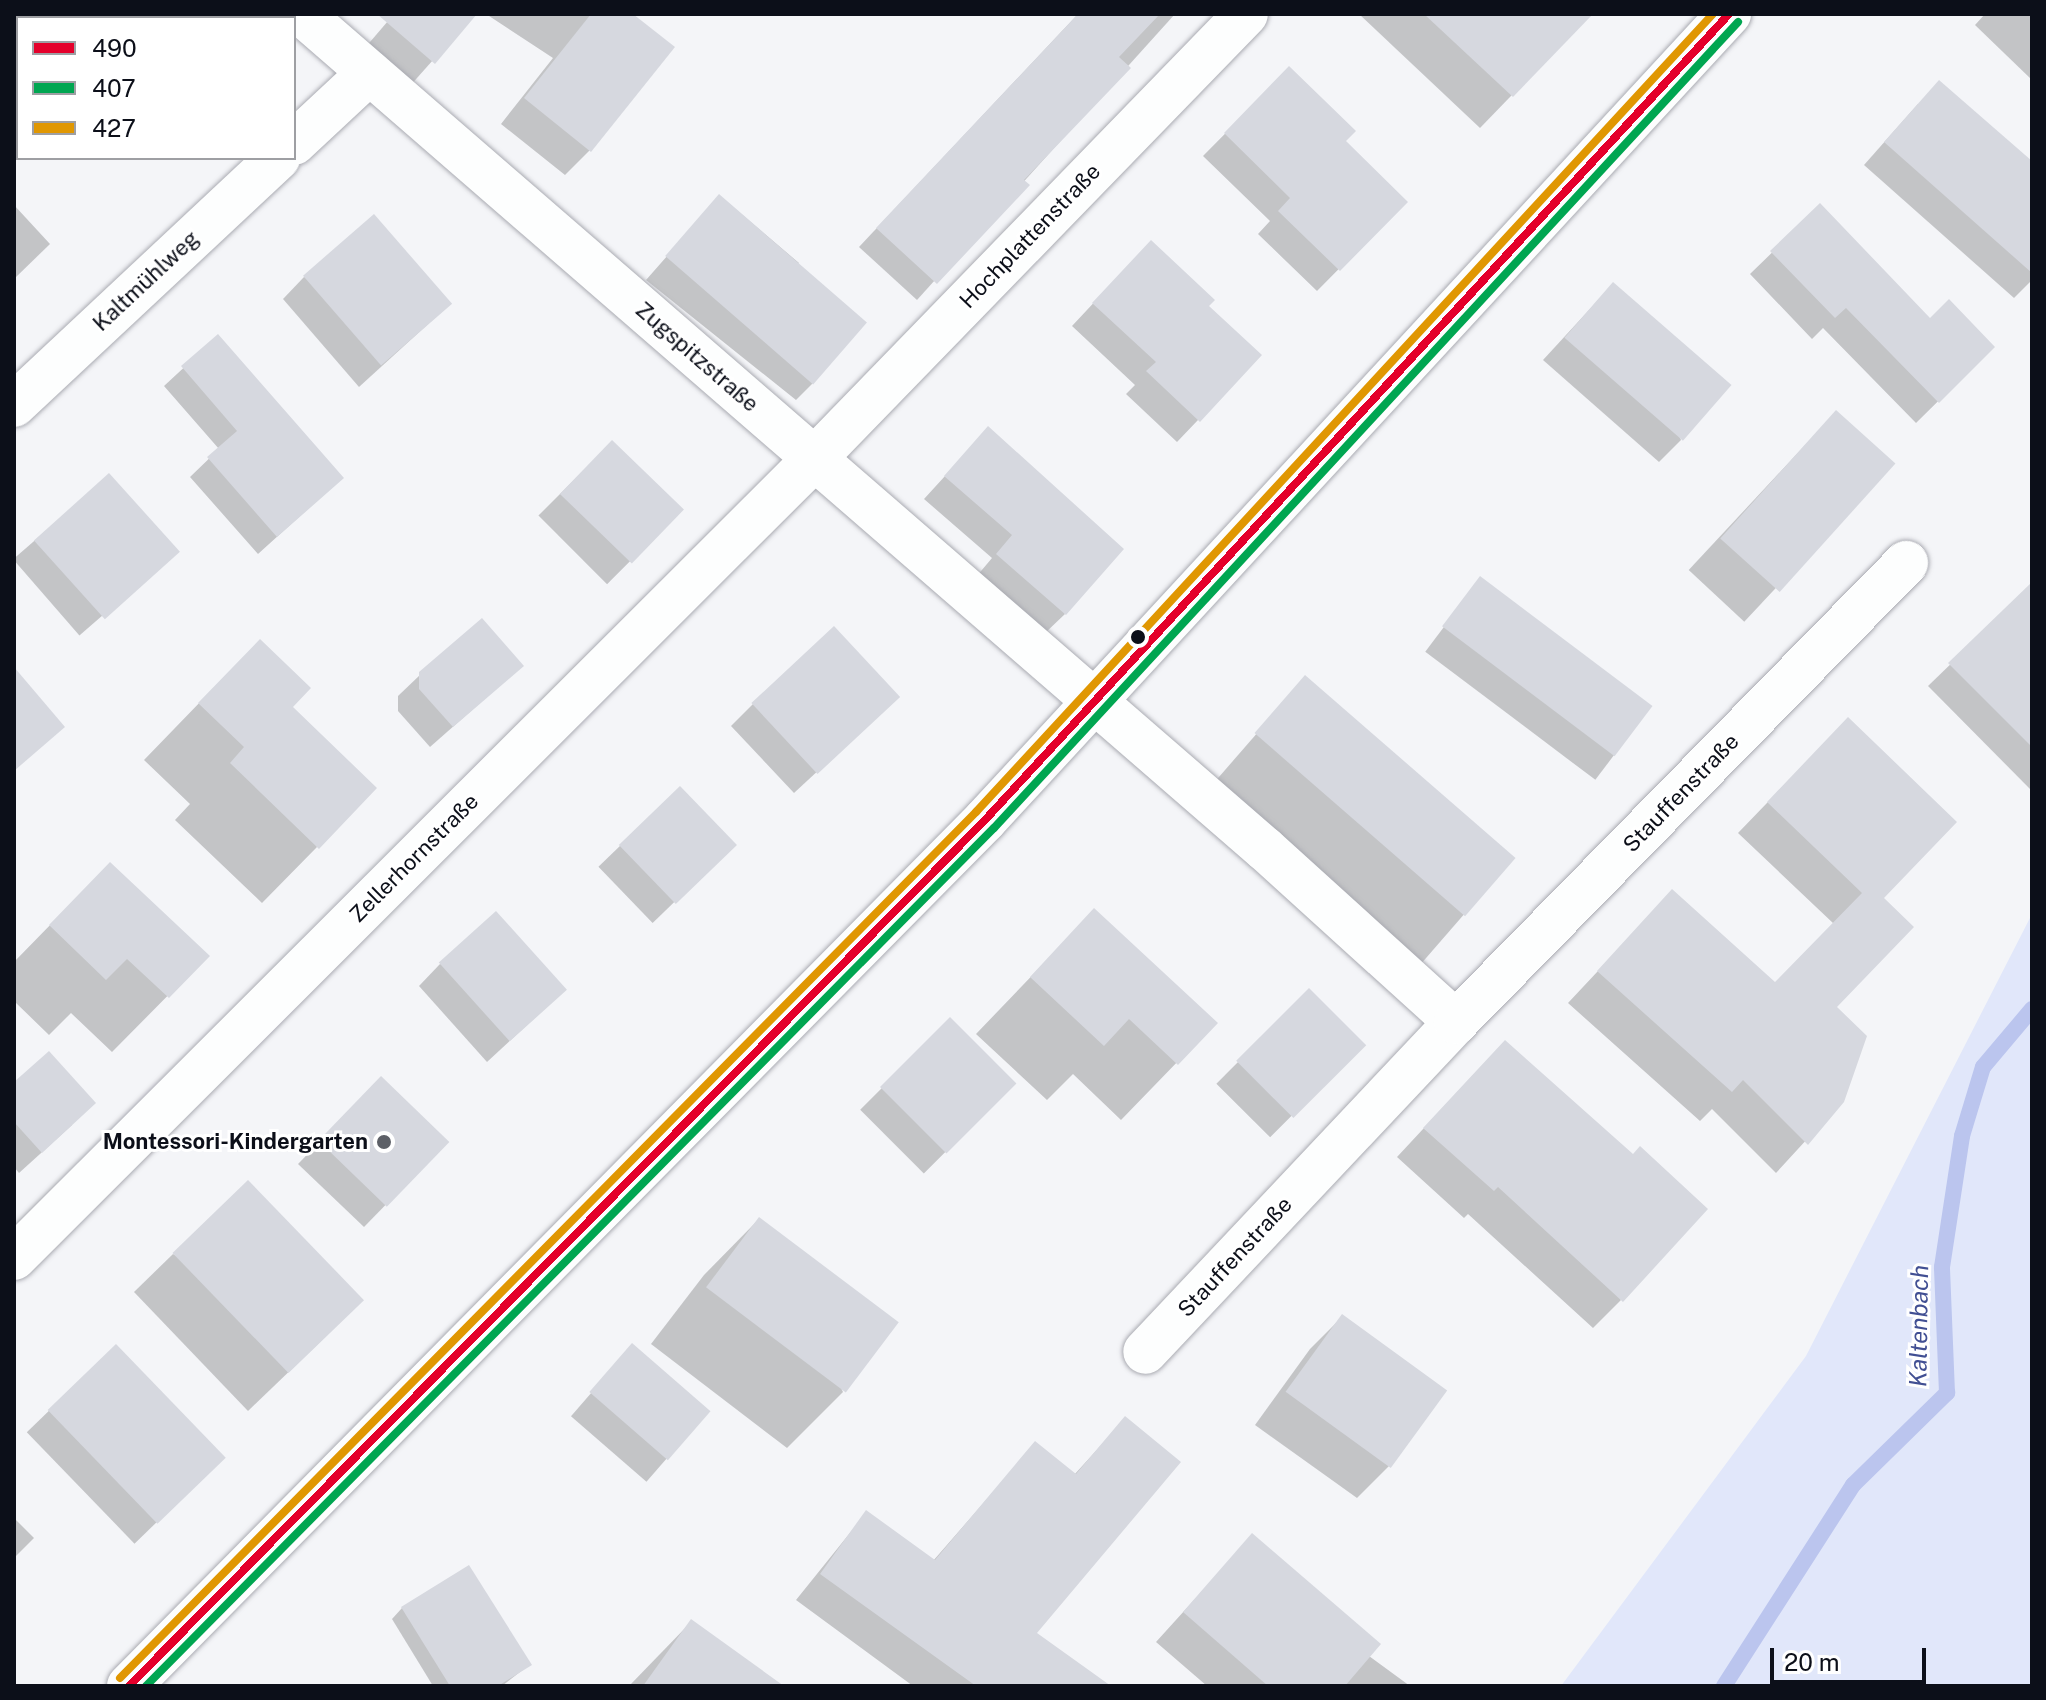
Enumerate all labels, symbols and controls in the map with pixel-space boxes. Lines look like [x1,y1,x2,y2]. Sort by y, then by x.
legend [16,16,296,160]
text: 490 [92,34,137,62]
text: 407 [92,74,136,102]
text: 427 [92,114,136,142]
street label: Hochplattenstraße [954,158,1106,314]
street label: Kaltmühlweg [88,225,204,337]
street label: Zugspitzstraße [630,297,764,417]
unlabelled marker [1130,629,1146,645]
street label: Stauffenstraße [1618,728,1744,858]
street label: Zellerhornstraße [344,788,484,928]
place label: Montessori-Kindergarten [103,1129,368,1155]
marker: Montessori-Kindergarten [375,1133,393,1151]
street label: Stauffenstraße [1173,1191,1297,1323]
water label: Kaltenbach [1904,1265,1934,1387]
scale bar [1774,1632,1930,1682]
text: 20 m [1784,1648,1840,1676]

